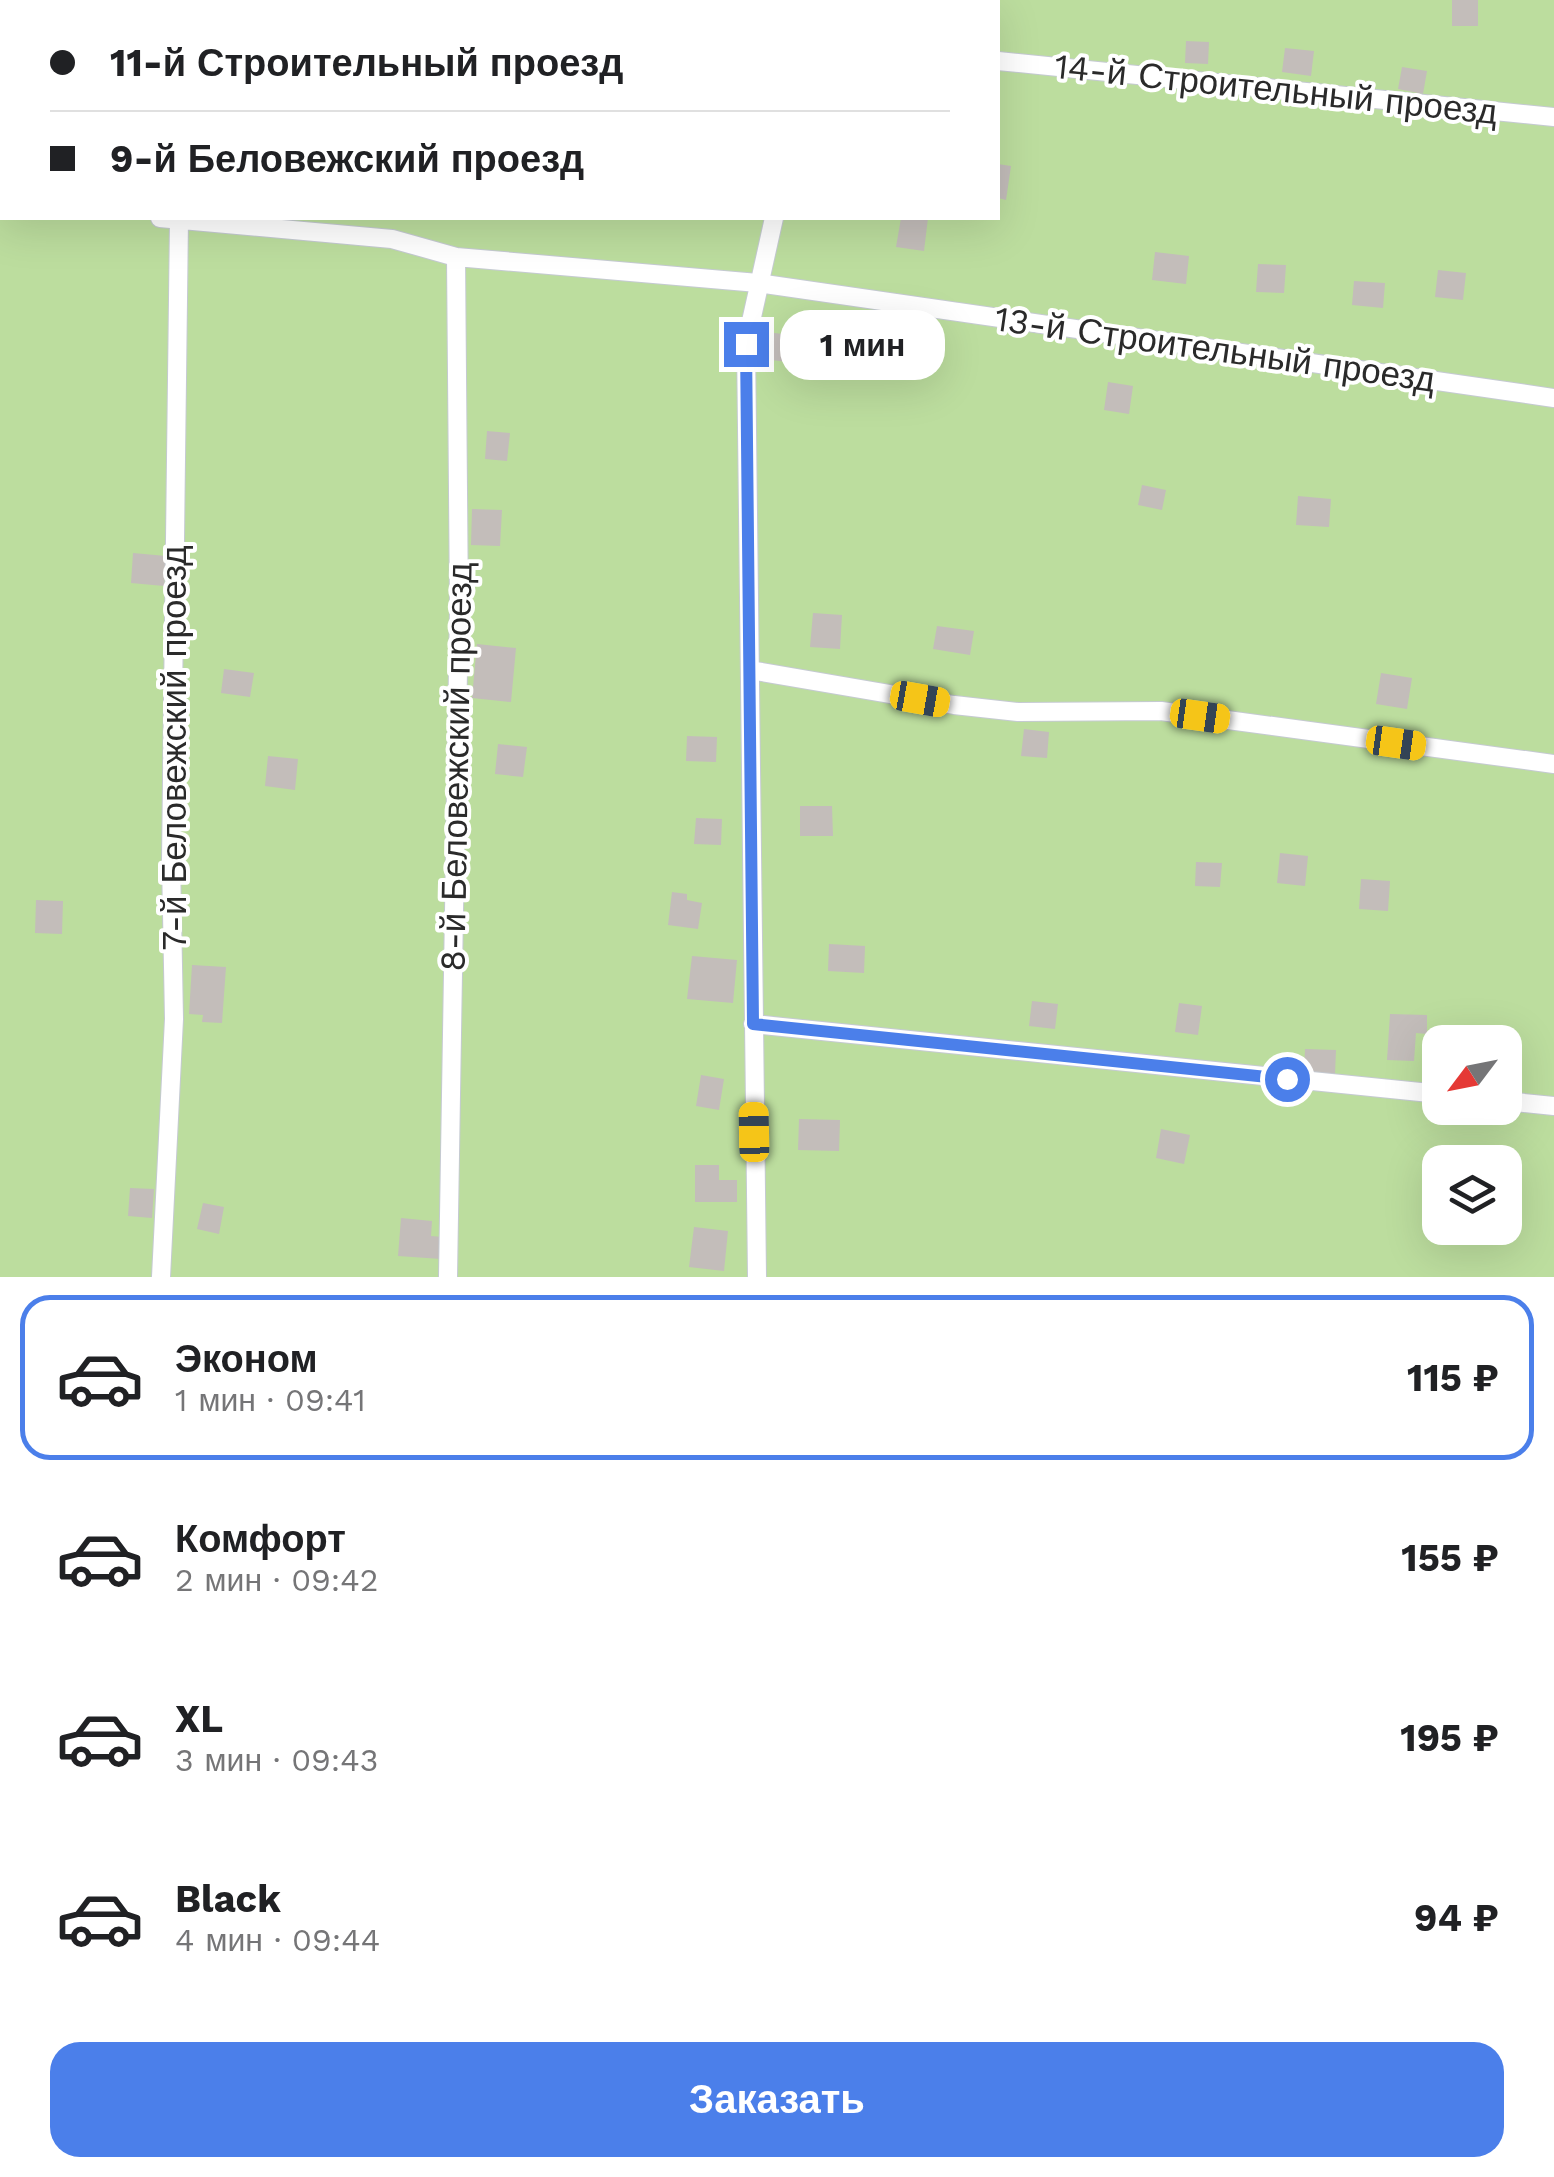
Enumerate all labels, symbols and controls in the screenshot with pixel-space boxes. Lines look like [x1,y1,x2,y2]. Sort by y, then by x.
text: 11-й Строительный проезд [110,41,623,85]
street label: 14-й Строительный проезд [1053,45,1499,133]
text: 9-й Беловежский проезд [110,137,584,181]
street label: 13-й Строительный проезд [992,297,1438,401]
callout: 1 мин [781,309,946,379]
route end [724,322,769,367]
text: 1 мин [820,326,905,364]
street label: 7-й Беловежский проезд [153,545,195,951]
street label: 8-й Беловежский проезд [431,562,481,972]
car [888,679,952,719]
car [1168,697,1232,735]
car [1364,724,1428,762]
north arrow [1422,1025,1522,1125]
map controls [1422,1025,1522,1245]
route start [1265,1057,1310,1102]
car [738,1102,770,1162]
button: layers [1422,1145,1522,1245]
icon: car [55,1333,145,1423]
text: Эконом [175,1337,318,1381]
text: 115 ₽ [1407,1356,1499,1400]
text: 1 мин · 09:41 [175,1381,366,1419]
icon: car [55,1513,145,1603]
text: Комфорт [175,1517,346,1561]
text: 155 ₽ [1401,1536,1499,1580]
text: 2 мин · 09:42 [175,1561,379,1599]
icon: car [55,1693,145,1783]
text: XL [175,1697,223,1741]
text: 195 ₽ [1400,1716,1499,1760]
text: 3 мин · 09:43 [175,1741,379,1779]
icon: car [55,1873,145,1963]
text: Black [175,1877,281,1921]
text: 94 ₽ [1414,1896,1499,1940]
text: 4 мин · 09:44 [175,1921,380,1959]
button: Заказать [50,2042,1504,2157]

